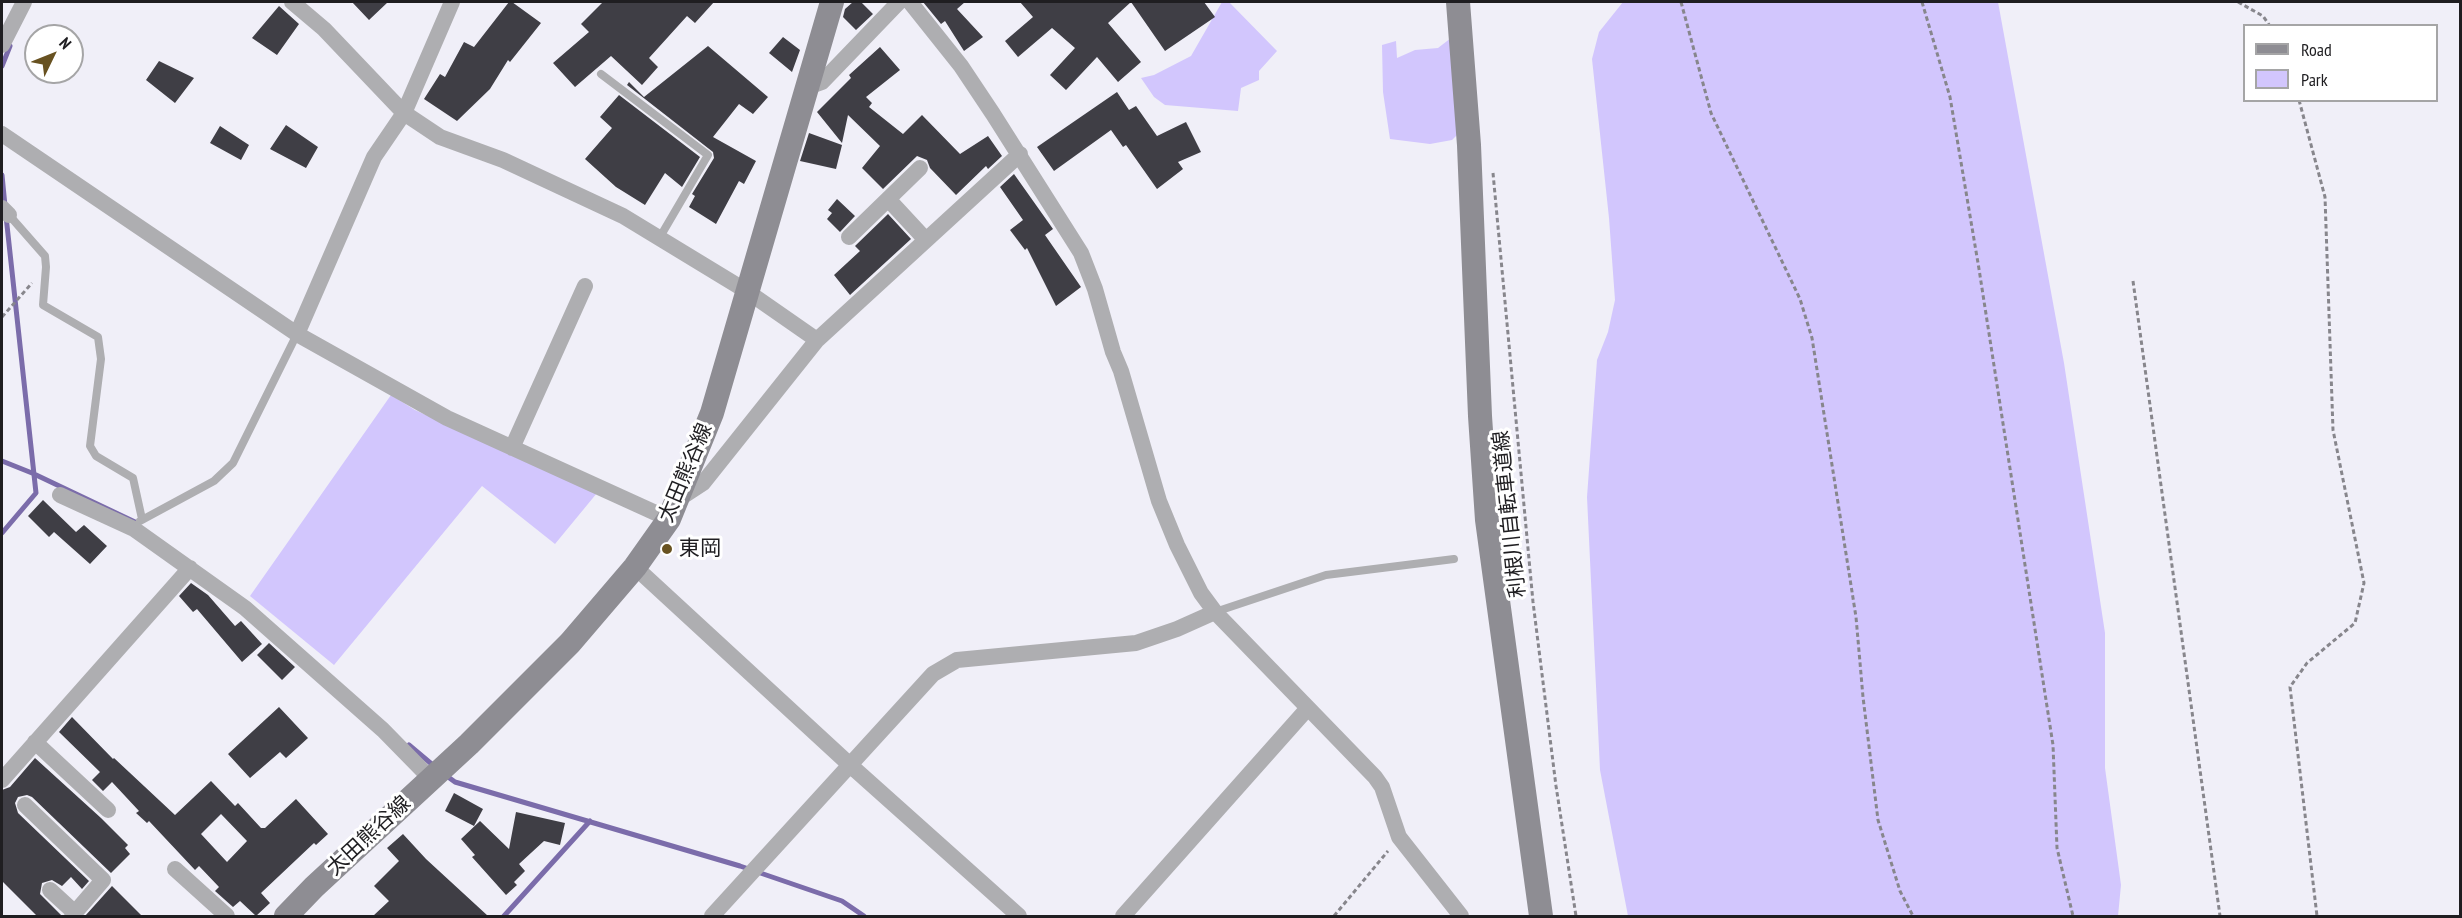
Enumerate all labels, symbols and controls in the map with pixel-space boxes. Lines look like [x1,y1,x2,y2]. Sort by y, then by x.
north arrow [24,24,84,84]
legend [2243,24,2438,102]
text: N [55,33,76,53]
text: Road [2301,38,2332,61]
text: Park [2301,68,2328,91]
street label: 太田熊谷線 [654,420,718,526]
street label: 利根川自転車道線 [1489,429,1531,599]
place label: 東岡 [679,536,721,562]
marker: 東岡 [660,542,674,556]
street label: 太田熊谷線 [322,791,416,881]

